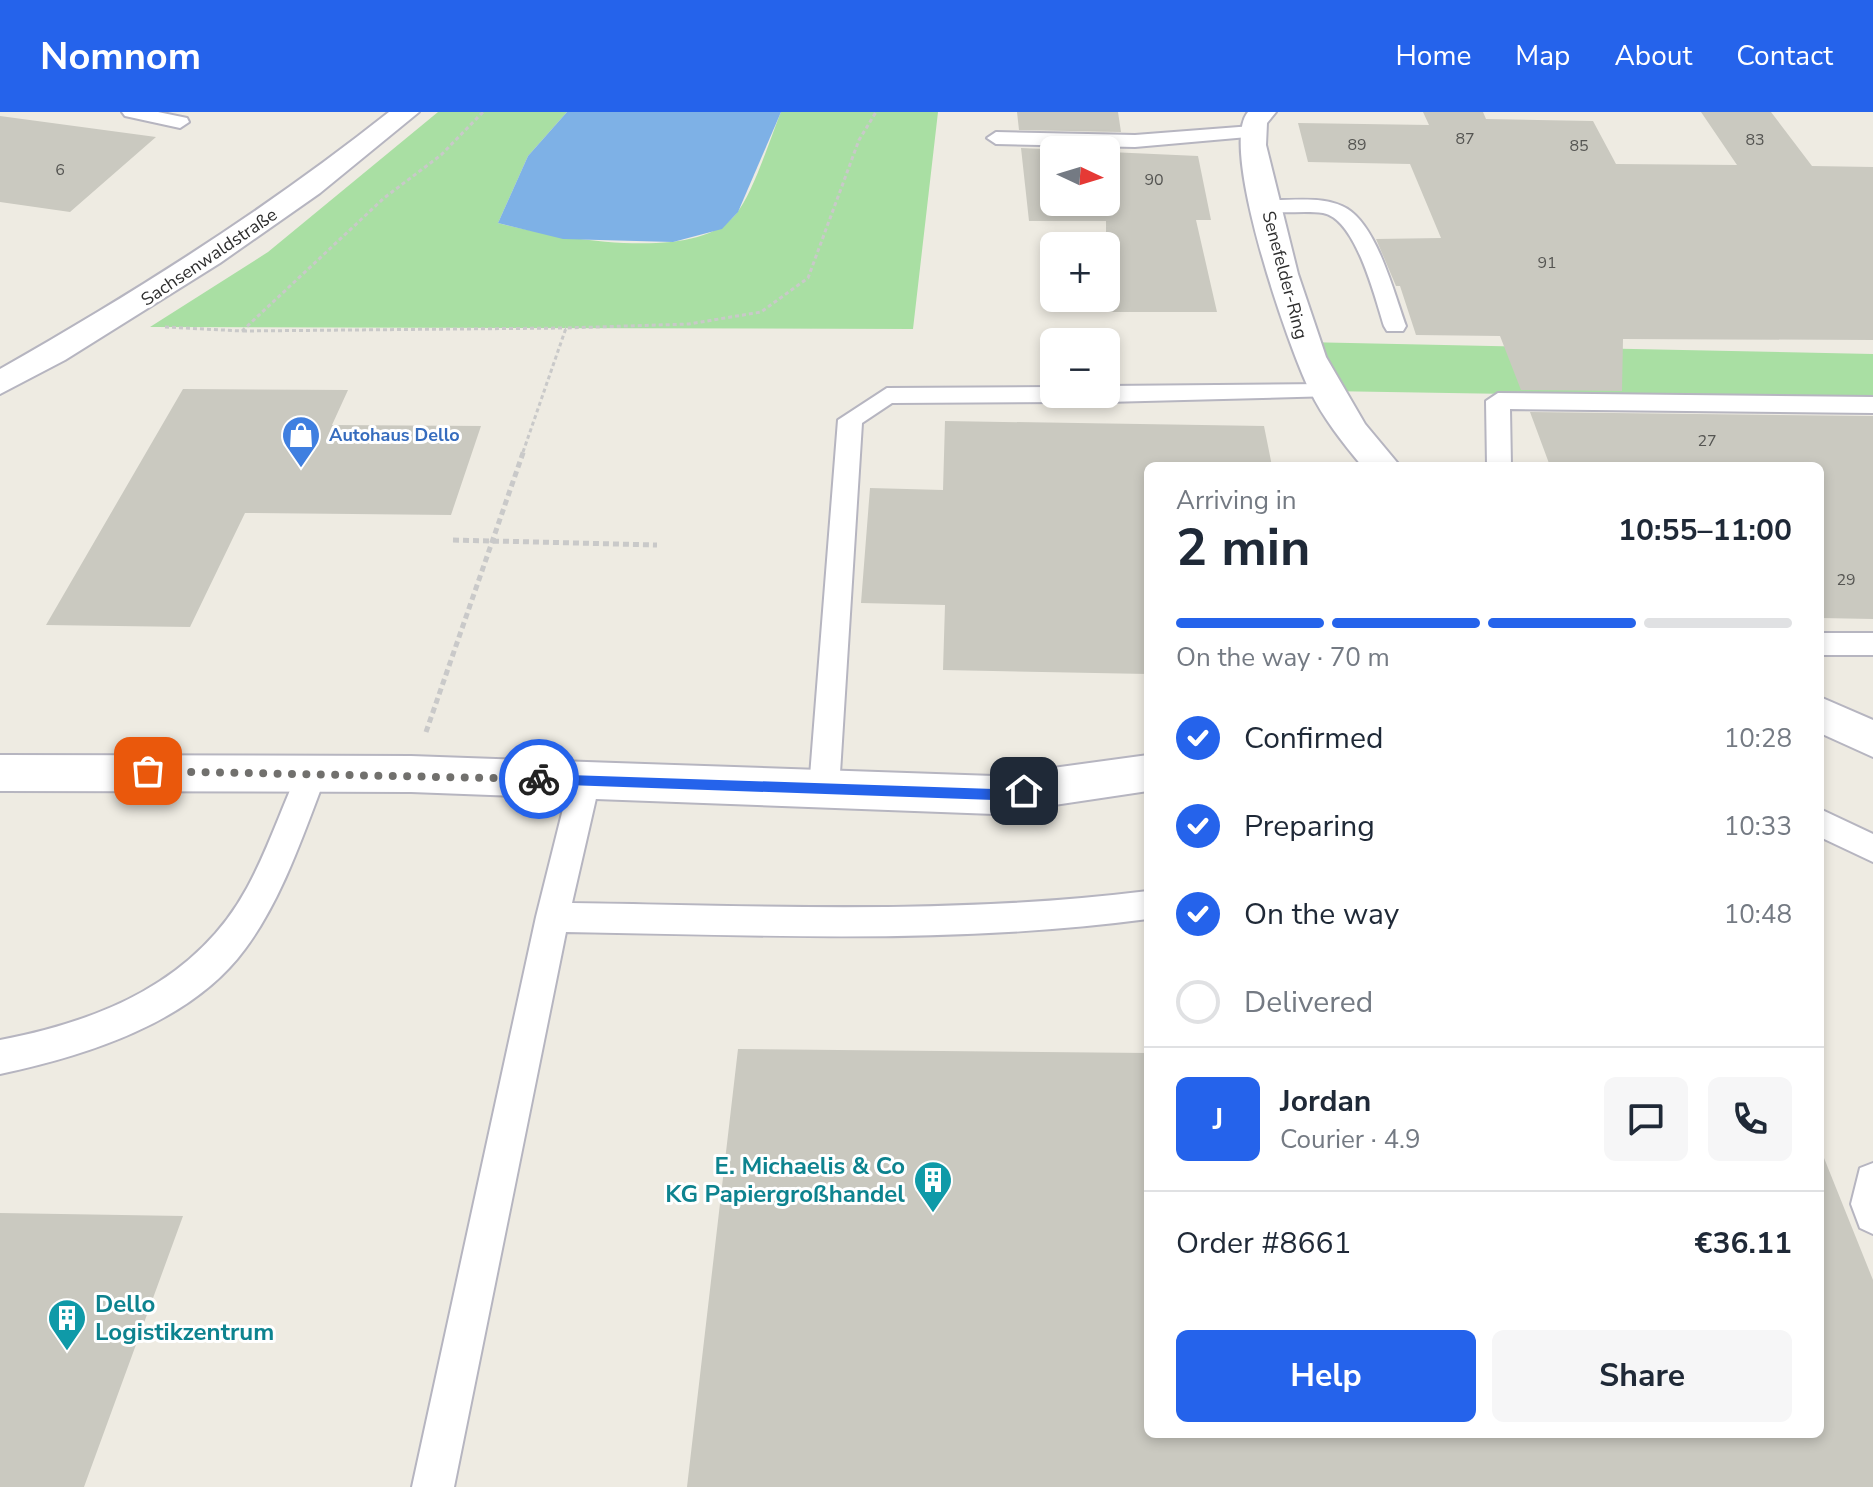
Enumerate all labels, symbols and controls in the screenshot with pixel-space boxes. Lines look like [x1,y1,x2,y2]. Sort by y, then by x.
text: Nomnom [40,31,201,82]
text: Home [1396,37,1471,75]
text: Map [1515,37,1570,75]
text: About [1614,37,1692,75]
text: Contact [1736,37,1833,75]
house number: 87 [1455,128,1475,150]
house number: 83 [1745,129,1765,151]
house number: 89 [1347,134,1367,156]
house number: 85 [1569,135,1589,157]
north arrow [1040,136,1120,216]
map controls [1040,136,1120,408]
house number: 6 [55,159,65,181]
house number: 90 [1144,169,1164,191]
street label: Sachsenwaldstraße [136,203,282,311]
street label: Senefelder-Ring [1256,208,1314,342]
button: + [1040,232,1120,312]
house number: 91 [1537,252,1557,274]
button: − [1040,328,1120,408]
shop icon: Autohaus Dello [280,414,322,469]
place label: Autohaus Dello [329,423,460,447]
house number: 27 [1697,430,1717,452]
text: Arriving in [1176,483,1297,518]
text: 10:55–11:00 [1618,510,1792,551]
text: 2 min [1176,512,1311,583]
house number: 29 [1836,569,1856,591]
text: On the way · 70 m [1176,640,1390,675]
icon: check [1176,716,1220,760]
text: Confirmed [1244,718,1384,759]
text: 10:28 [1724,721,1792,756]
pin [114,737,182,805]
courier [499,739,579,819]
icon: bag [126,749,170,793]
icon: bike [517,757,561,801]
pin [990,757,1058,825]
icon: home [1002,769,1046,813]
icon: check [1176,804,1220,848]
text: Preparing [1244,806,1375,847]
text: 10:33 [1724,809,1792,844]
icon: check [1176,892,1220,936]
text: On the way [1244,894,1399,935]
text: 10:48 [1724,897,1792,932]
text: Delivered [1244,982,1373,1023]
button: chat [1604,1077,1688,1161]
button: phone [1708,1077,1792,1161]
text: Jordan [1280,1081,1371,1122]
text: J [1213,1099,1223,1140]
text: Courier · 4.9 [1280,1122,1421,1157]
place label: E. Michaelis & Co KG Papiergroßhandel [665,1150,905,1210]
building icon: E. Michaelis & Co KG Papiergroßhandel [912,1159,954,1214]
text: Order #8661 [1176,1223,1351,1264]
text: €36.11 [1695,1223,1792,1264]
place label: Dello Logistikzentrum [95,1288,274,1348]
building icon: Dello Logistikzentrum [46,1297,88,1352]
button: Help [1176,1330,1476,1422]
button: Share [1492,1330,1792,1422]

